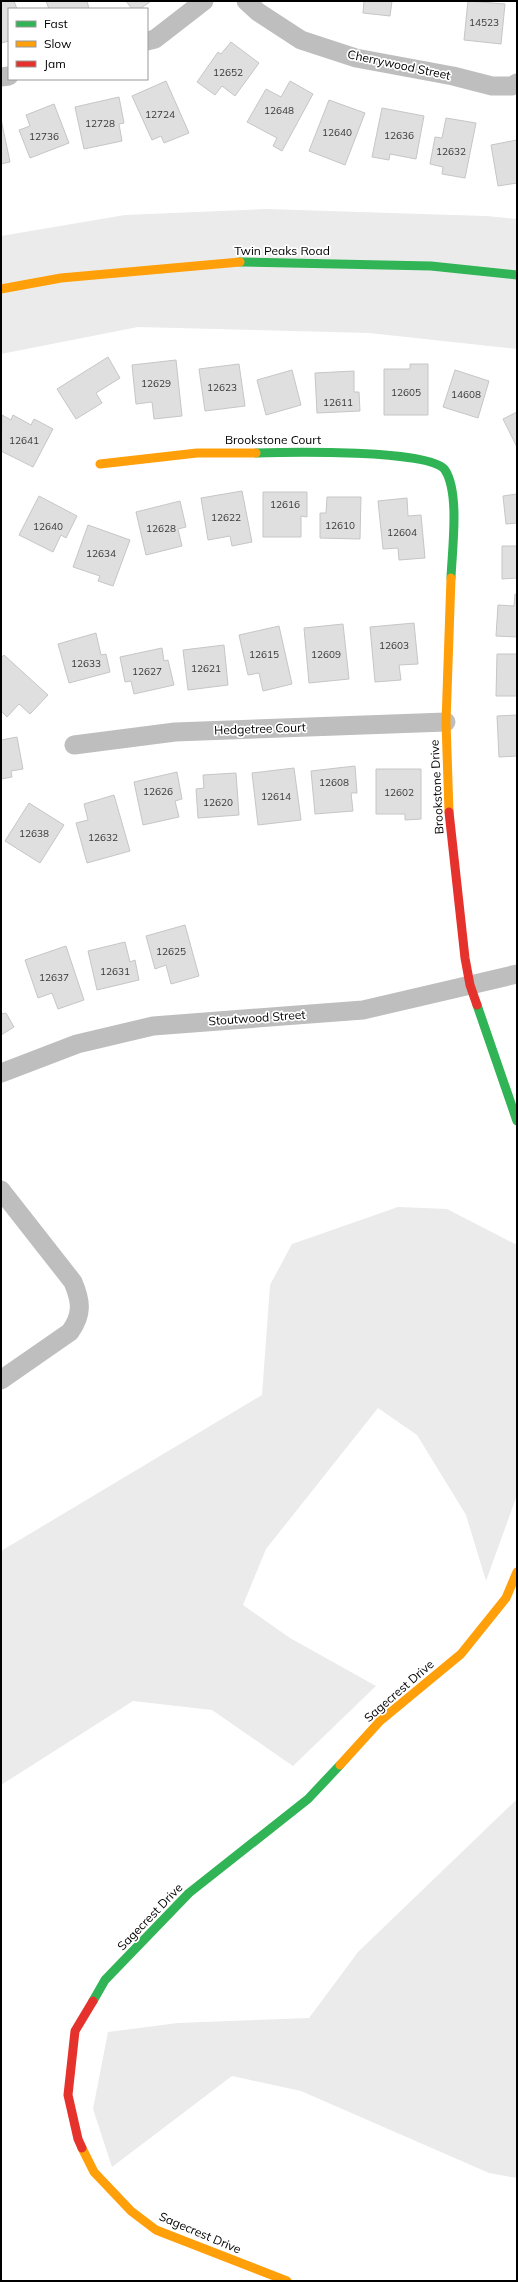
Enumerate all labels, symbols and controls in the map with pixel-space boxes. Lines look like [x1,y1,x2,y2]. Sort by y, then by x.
legend [8,8,148,80]
text: Fast [44,16,68,31]
house number: 14523 [469,16,499,29]
text: Slow [44,36,72,51]
street label: Cherrywood Street [346,46,452,83]
text: Jam [44,56,66,71]
house number: 12652 [213,66,243,79]
house number: 12648 [264,104,294,117]
house number: 12724 [145,108,175,121]
house number: 12728 [85,117,115,130]
house number: 12640 [322,126,352,139]
house number: 12636 [384,129,414,142]
house number: 12736 [29,130,59,143]
house number: 12632 [436,145,466,158]
street label: Twin Peaks Road [234,243,330,258]
house number: 12629 [141,377,171,390]
house number: 12623 [207,381,237,394]
house number: 12605 [391,386,421,399]
house number: 14608 [451,388,481,401]
house number: 12611 [323,396,353,409]
street label: Brookstone Court [225,432,321,447]
house number: 12641 [9,434,39,447]
house number: 12616 [270,498,300,511]
house number: 12622 [211,511,241,524]
house number: 12610 [325,519,355,532]
house number: 12640 [33,520,63,533]
house number: 12628 [146,522,176,535]
house number: 12604 [387,526,417,539]
house number: 12634 [86,547,116,560]
house number: 12603 [379,639,409,652]
house number: 12615 [249,648,279,661]
house number: 12609 [311,648,341,661]
house number: 12633 [71,657,101,670]
house number: 12621 [191,662,221,675]
house number: 12627 [132,665,162,678]
street label: Hedgetree Court [214,719,306,738]
street label: Brookstone Drive [427,739,446,835]
house number: 12608 [319,776,349,789]
house number: 12626 [143,785,173,798]
house number: 12602 [384,786,414,799]
house number: 12614 [261,790,291,803]
house number: 12620 [203,796,233,809]
house number: 12638 [19,827,49,840]
house number: 12632 [88,831,118,844]
house number: 12625 [156,945,186,958]
house number: 12631 [100,965,130,978]
house number: 12637 [39,971,69,984]
street label: Stoutwood Street [208,1007,306,1028]
street label: Sagecrest Drive [361,1656,437,1725]
street label: Sagecrest Drive [114,1880,185,1953]
street label: Sagecrest Drive [157,2209,243,2257]

